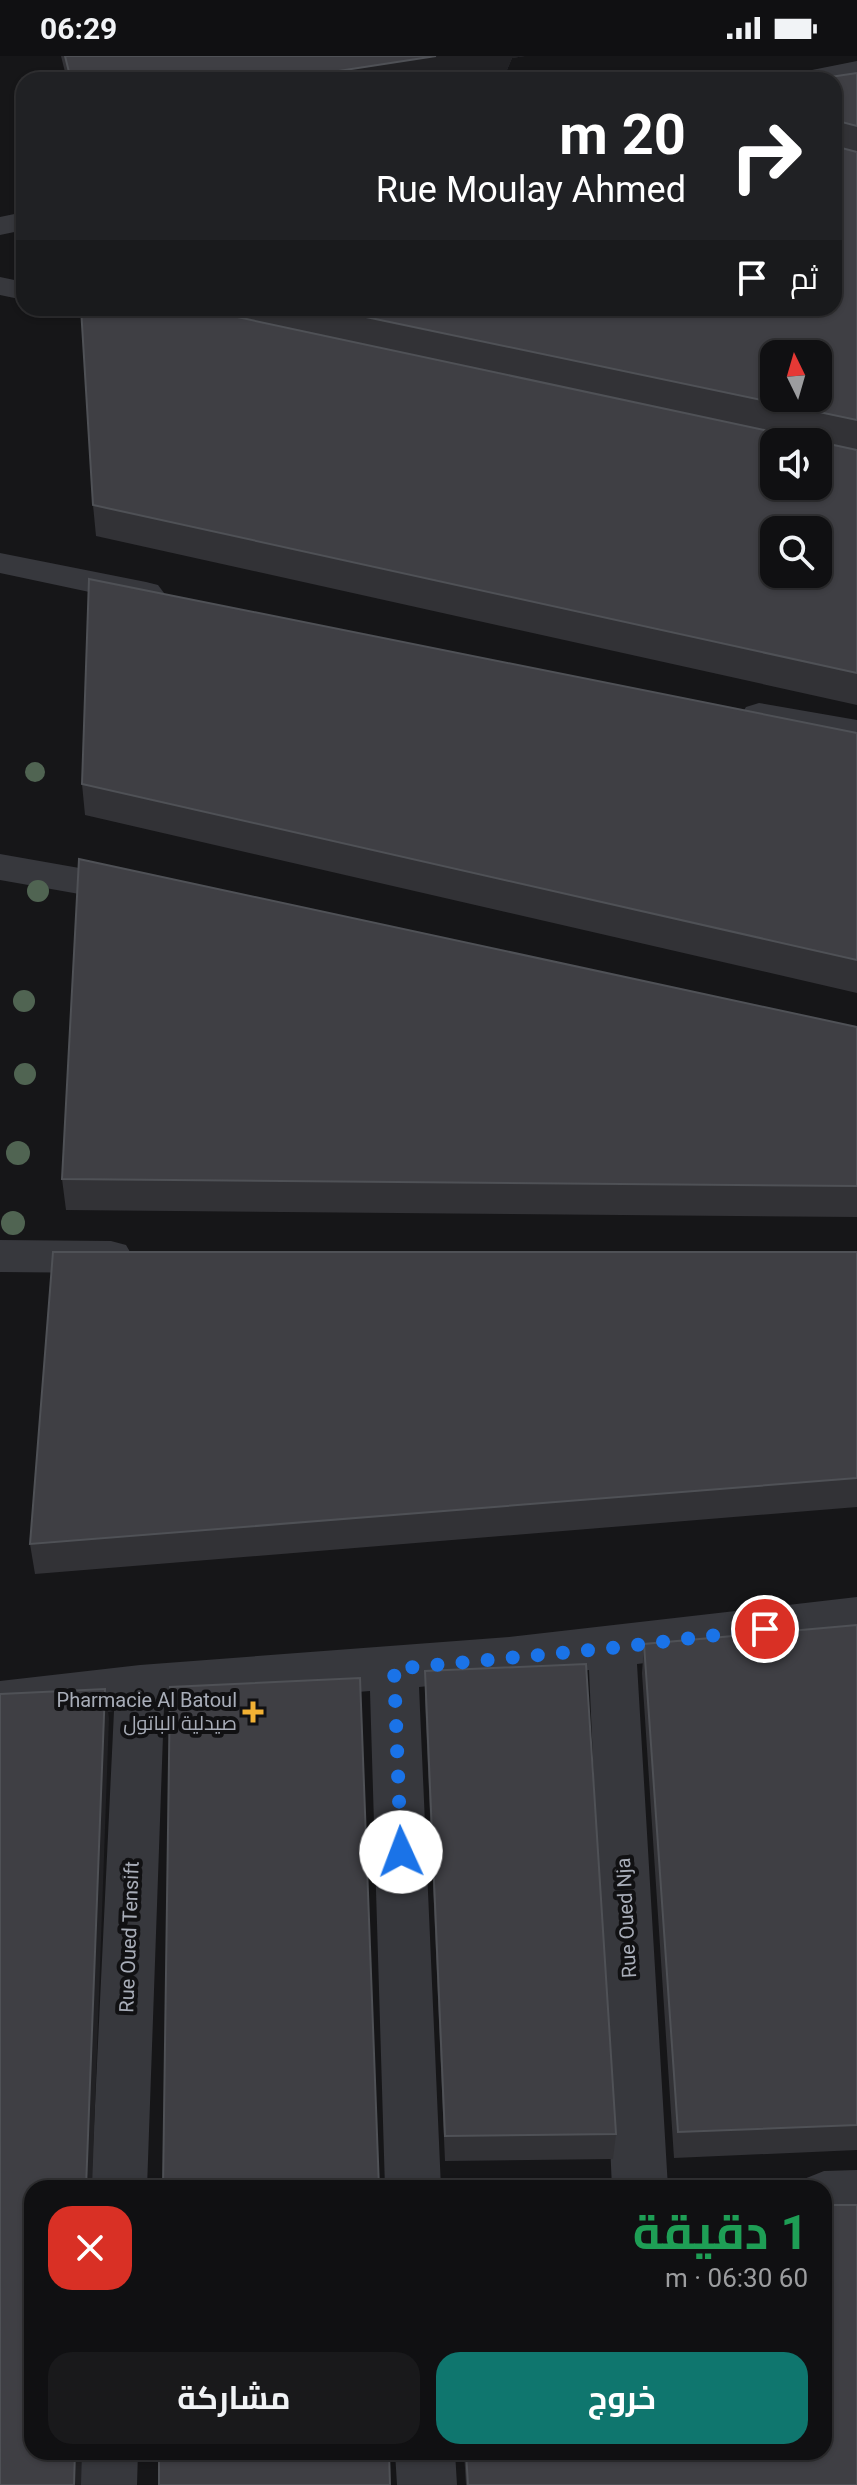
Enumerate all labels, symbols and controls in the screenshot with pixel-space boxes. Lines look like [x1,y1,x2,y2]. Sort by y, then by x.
text: 06:29 [40,11,117,46]
text: 20 m [559,102,686,168]
icon: right [714,104,818,208]
text: Rue Moulay Ahmed [376,169,686,211]
icon: arrive [730,256,774,300]
text: ثم [790,261,818,296]
north arrow [760,340,832,412]
map controls [760,340,832,588]
button: sound [760,428,832,500]
button: search [760,516,832,588]
pin [731,1595,799,1663]
icon: arrive [743,1607,787,1651]
place label: Pharmacie Al Batoul صيدلية الباتول [57,1688,237,1736]
marker: Pharmacie Al Batoul صيدلية الباتول [244,1703,262,1721]
position arrow [359,1810,443,1894]
street label: Rue Oued Nja [611,1857,641,1979]
street label: Rue Oued Tensift [114,1861,144,2013]
text: 1 دقيقة [633,2204,808,2261]
button: close [48,2206,132,2290]
text: 60 m · 06:30 [665,2263,808,2293]
button: مشاركة [48,2352,420,2444]
button: خروج [436,2352,808,2444]

